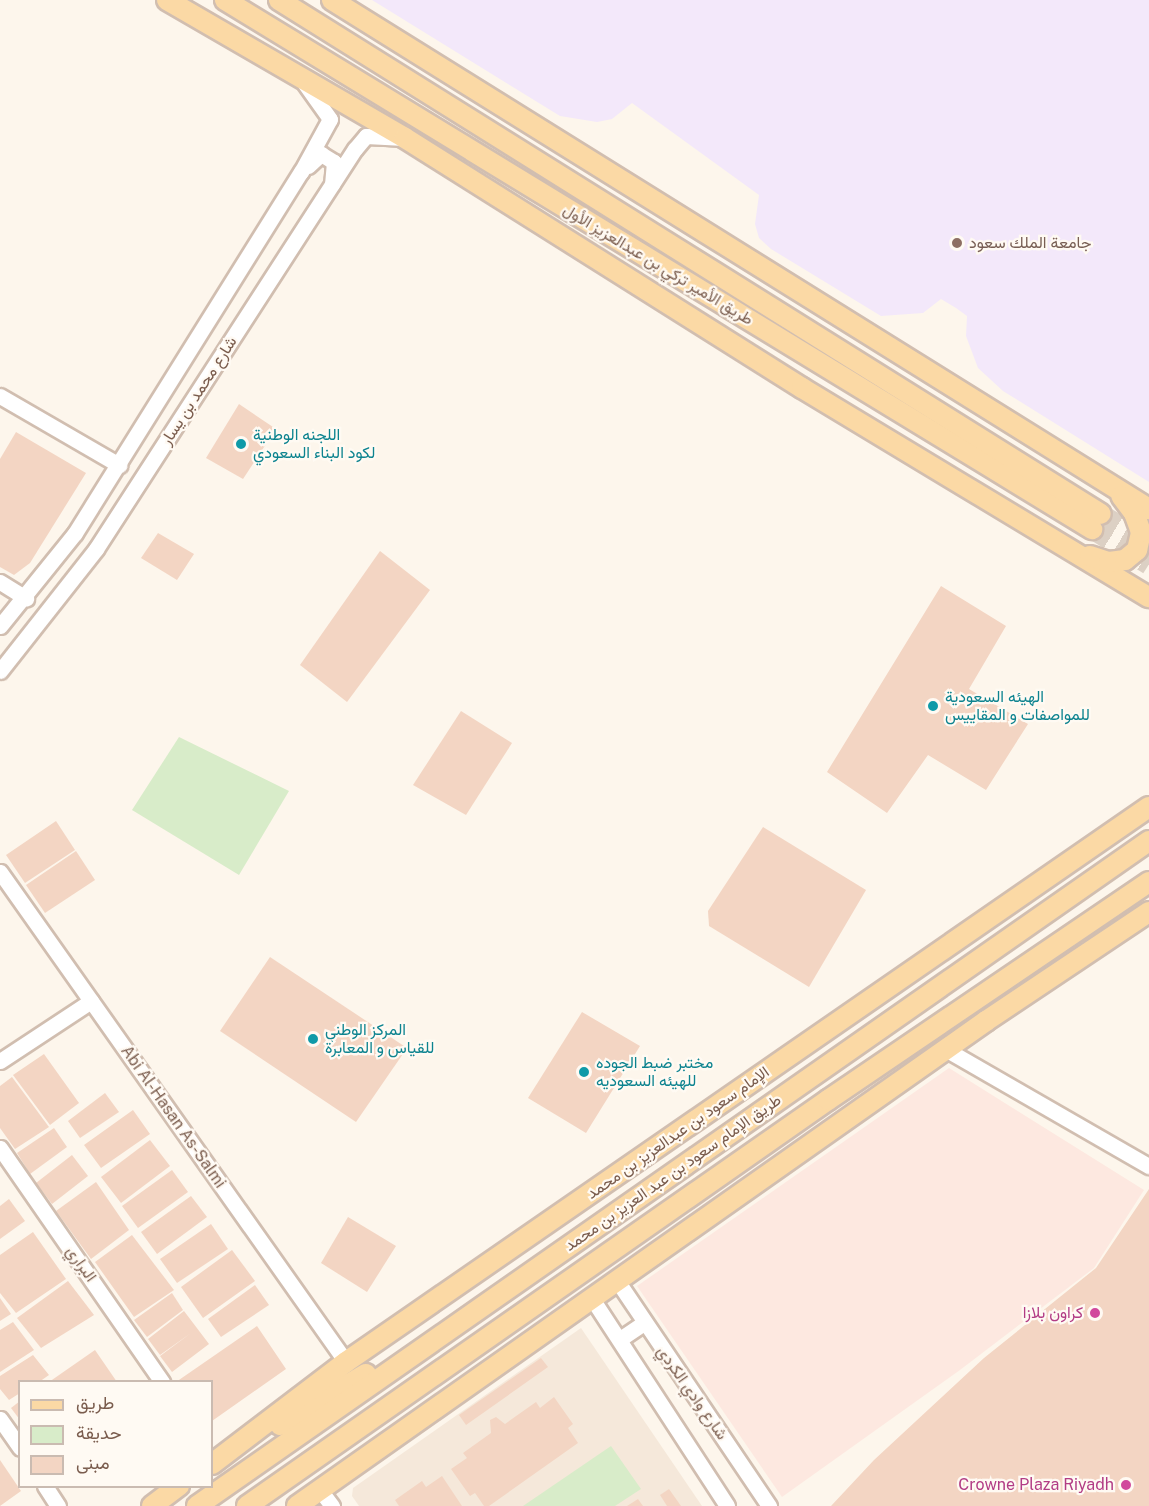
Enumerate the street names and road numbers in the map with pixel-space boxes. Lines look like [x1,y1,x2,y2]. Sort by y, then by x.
street label: طريق الأمير تركي بن عبدالعزيز الأول [559,201,757,329]
street label: شارع محمد بن يسار [157,333,241,449]
street label: Abi Al-Hasan As-Salmi [117,1042,229,1192]
street label: الإمام سعود بن عبدالعزيز بن محمد [583,1062,773,1204]
street label: طريق الإمام سعود بن عبد العزيز بن محمد [561,1091,785,1255]
street label: البراري [62,1242,100,1286]
street label: شارع وادي الكردي [653,1342,731,1444]

